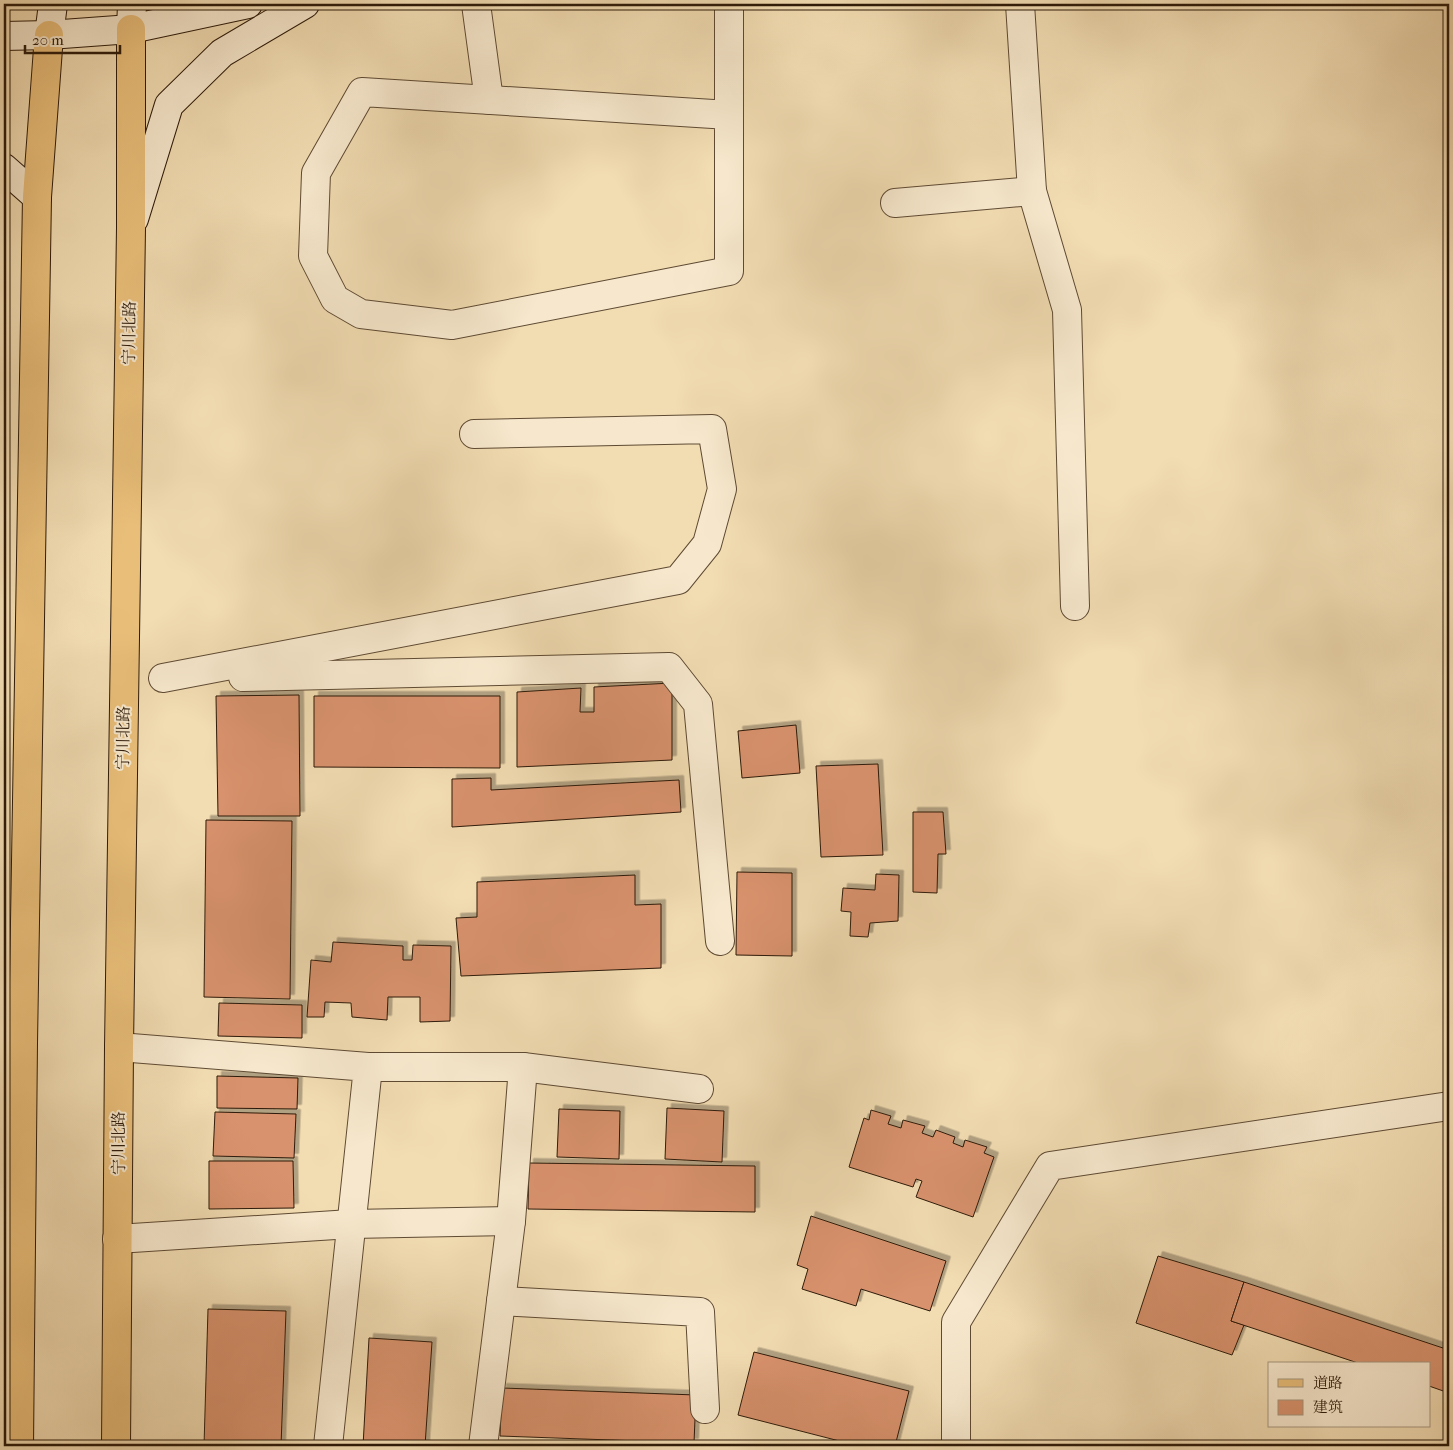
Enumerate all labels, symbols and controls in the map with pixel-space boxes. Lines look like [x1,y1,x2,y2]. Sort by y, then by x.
scale bar [25,22,120,54]
text: 20 m [32,31,64,49]
street label: 宁川北路 [119,301,139,365]
street label: 宁川北路 [113,706,133,770]
street label: 宁川北路 [109,1111,128,1175]
legend [1268,1362,1430,1428]
text: 道路 [1313,1374,1343,1392]
text: 建筑 [1313,1398,1343,1416]

